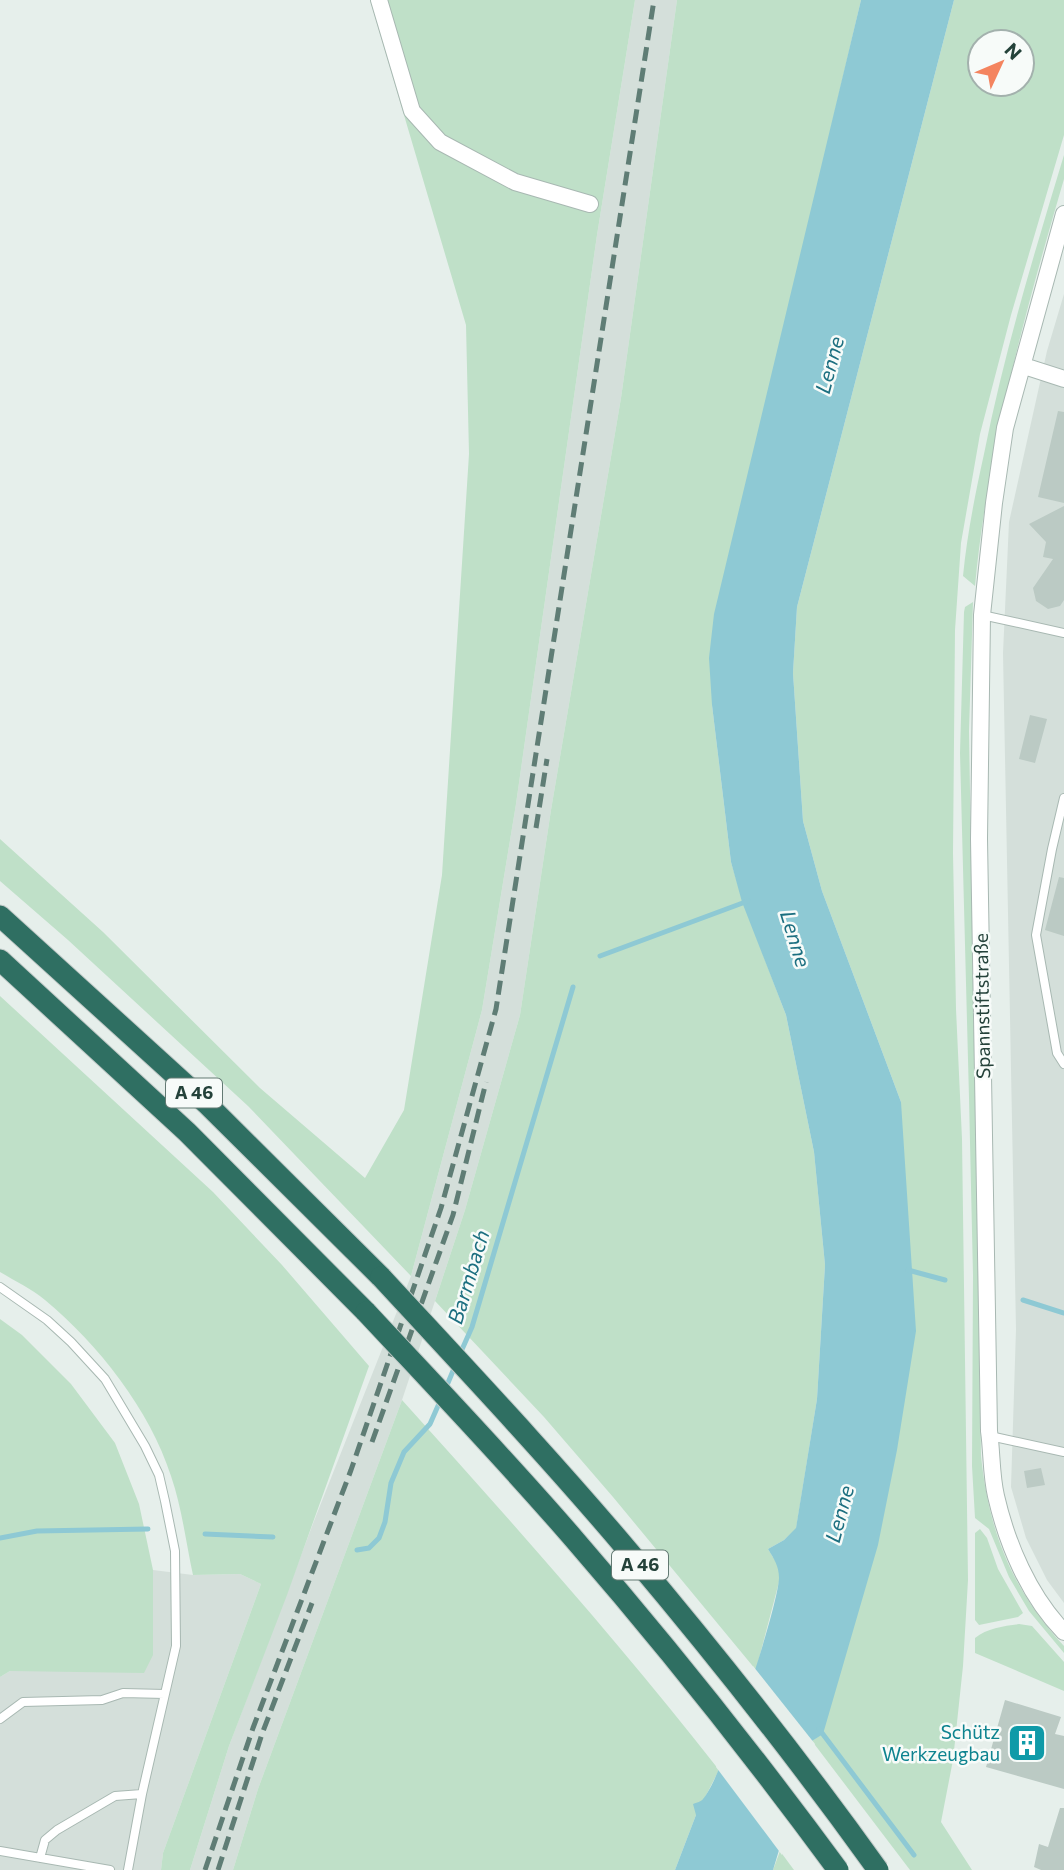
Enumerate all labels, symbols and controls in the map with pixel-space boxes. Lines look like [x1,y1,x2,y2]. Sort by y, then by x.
north arrow [966,28,1036,98]
text: N [1000,38,1027,64]
water label: Lenne [809,333,848,396]
water label: Lenne [776,907,817,970]
street label: Spannstiftstraße [969,933,994,1079]
road number: A 46 [166,1078,222,1108]
water label: Barmbach [441,1226,494,1327]
water label: Lenne [819,1482,858,1545]
road number: A 46 [612,1550,668,1580]
place label: Schütz Werkzeugbau [882,1720,1000,1765]
building icon: Schütz Werkzeugbau [1006,1722,1048,1764]

